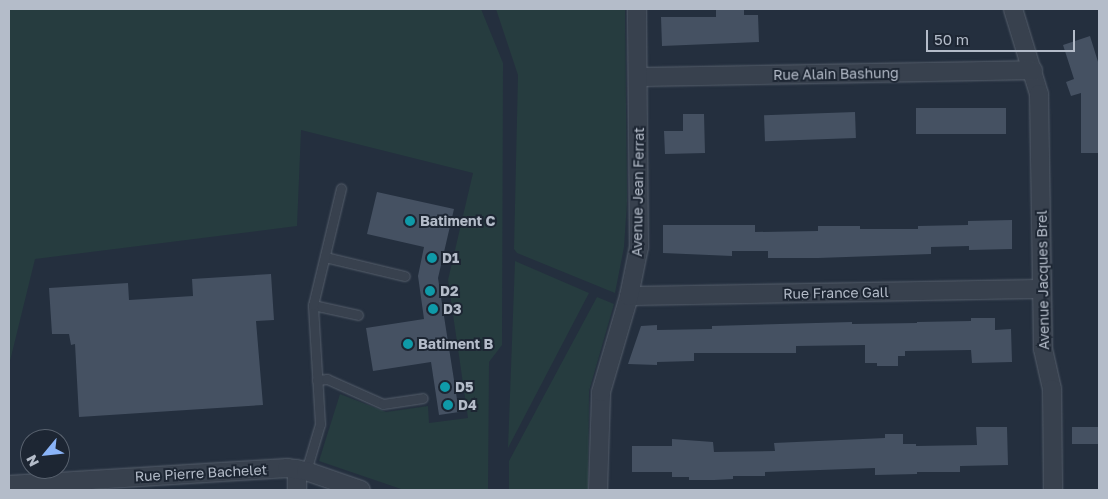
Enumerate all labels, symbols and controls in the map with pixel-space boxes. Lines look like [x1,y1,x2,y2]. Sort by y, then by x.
scale bar [928,20,1077,52]
text: 50 m [934,30,969,48]
street label: Rue Alain Bashung [773,65,899,83]
street label: Avenue Jean Ferrat [628,127,648,257]
street label: Avenue Jacques Brel [1033,210,1053,350]
place label: Batiment C [420,213,495,229]
marker: Batiment C [404,215,416,227]
place label: D1 [442,250,459,266]
marker: D1 [426,252,438,264]
place label: D2 [440,283,459,299]
street label: Rue France Gall [783,284,889,302]
marker: D2 [424,285,436,297]
place label: D3 [443,301,462,317]
marker: D3 [427,303,439,315]
place label: Batiment B [418,336,493,352]
marker: Batiment B [402,338,414,350]
place label: D5 [455,379,474,395]
marker: D5 [439,381,451,393]
place label: D4 [458,397,477,413]
marker: D4 [442,399,454,411]
north arrow [20,429,70,479]
text: N [22,452,42,470]
street label: Rue Pierre Bachelet [134,461,268,485]

